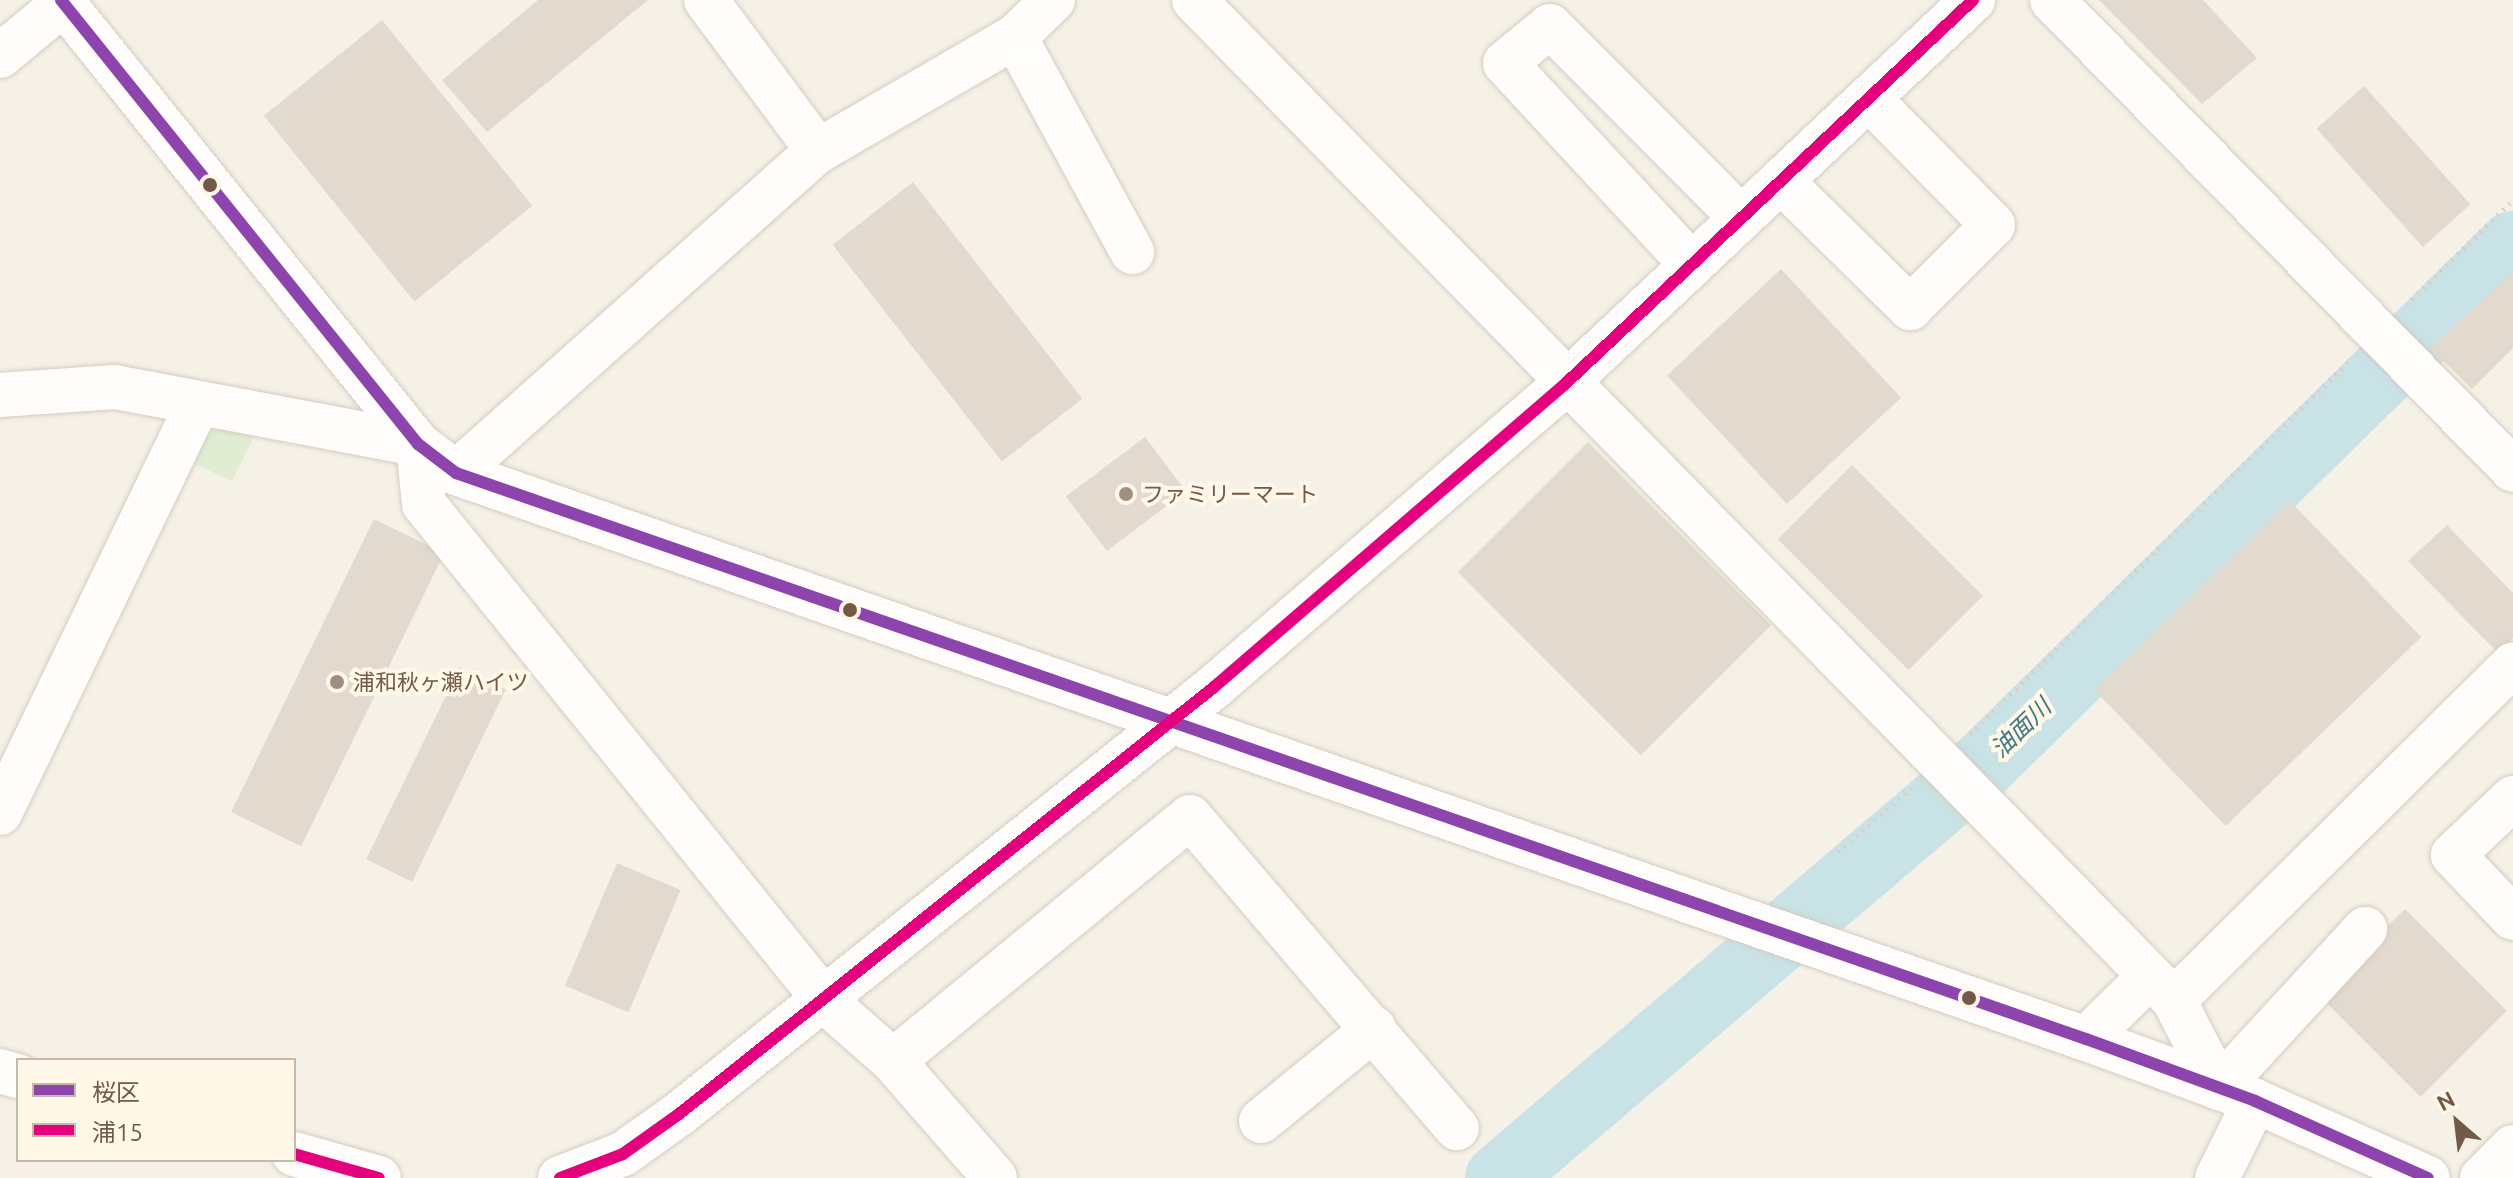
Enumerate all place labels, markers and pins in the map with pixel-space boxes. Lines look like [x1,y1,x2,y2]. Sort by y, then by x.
unlabelled marker [202,177,218,193]
place label: ファミリーマート [1142,481,1318,507]
marker: ファミリーマート [1117,485,1135,503]
unlabelled marker [842,602,858,618]
place label: 浦和秋ヶ瀬ハイツ [353,669,529,695]
marker: 浦和秋ヶ瀬ハイツ [328,673,346,691]
unlabelled marker [1961,990,1977,1006]

